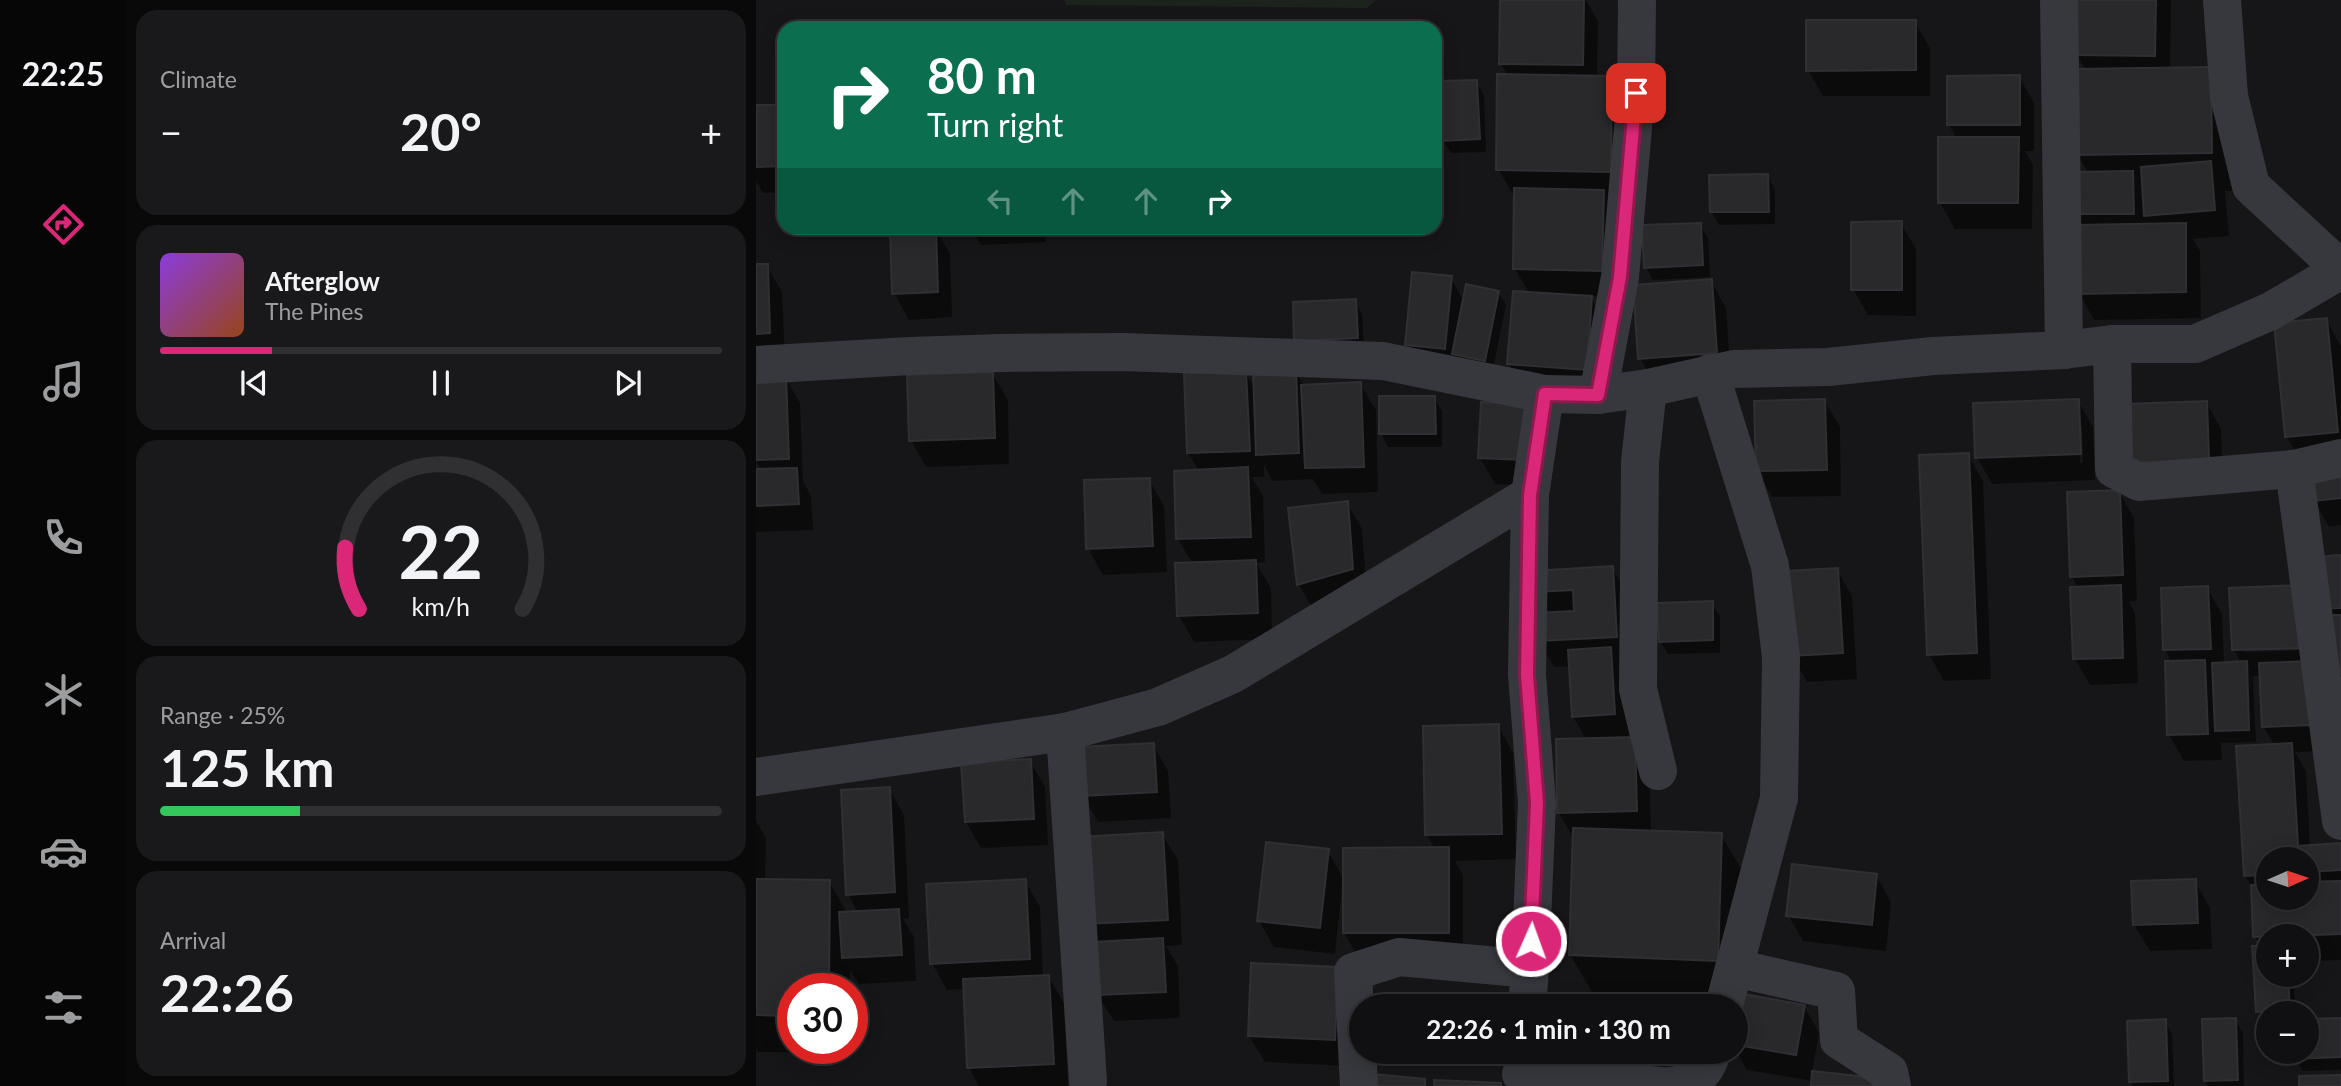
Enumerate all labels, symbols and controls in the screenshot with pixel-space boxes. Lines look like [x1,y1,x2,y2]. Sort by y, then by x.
text: 80 m [927,46,1037,104]
icon: right [812,49,903,140]
text: 22:25 [22,54,104,93]
pin [1606,63,1666,123]
text: Climate [160,65,237,93]
icon: arrive [1617,74,1655,112]
text: 20° [400,100,482,162]
text: Turn right [927,105,1063,144]
text: − [160,109,182,155]
text: + [700,109,722,155]
icon: left [981,182,1019,220]
icon: ahead [1054,182,1092,220]
icon: ahead [1127,182,1165,220]
icon: right [1200,182,1238,220]
icon: directions [39,200,88,249]
text: Afterglow [265,265,380,297]
text: The Pines [265,297,363,325]
icon: music [39,357,88,406]
icon: previous [235,364,273,402]
icon: pause [422,364,460,402]
icon: next [609,364,647,402]
text: 22 [399,507,483,595]
icon: phone [39,513,88,562]
text: km/h [412,591,470,621]
icon: climate [39,670,88,719]
text: Range · 25% [160,701,285,729]
text: 125 km [160,736,334,798]
icon: car [39,827,88,876]
north arrow [2256,847,2319,910]
map controls [2256,847,2319,1064]
position arrow [1494,904,1568,978]
button: + [2256,924,2319,987]
text: Arrival [160,926,226,954]
text: 22:26 [160,961,294,1023]
speed limit sign: 30 [777,973,868,1064]
icon: filters [39,983,88,1032]
button: − [2256,1001,2319,1064]
text: 22:26 · 1 min · 130 m [1426,1013,1671,1045]

